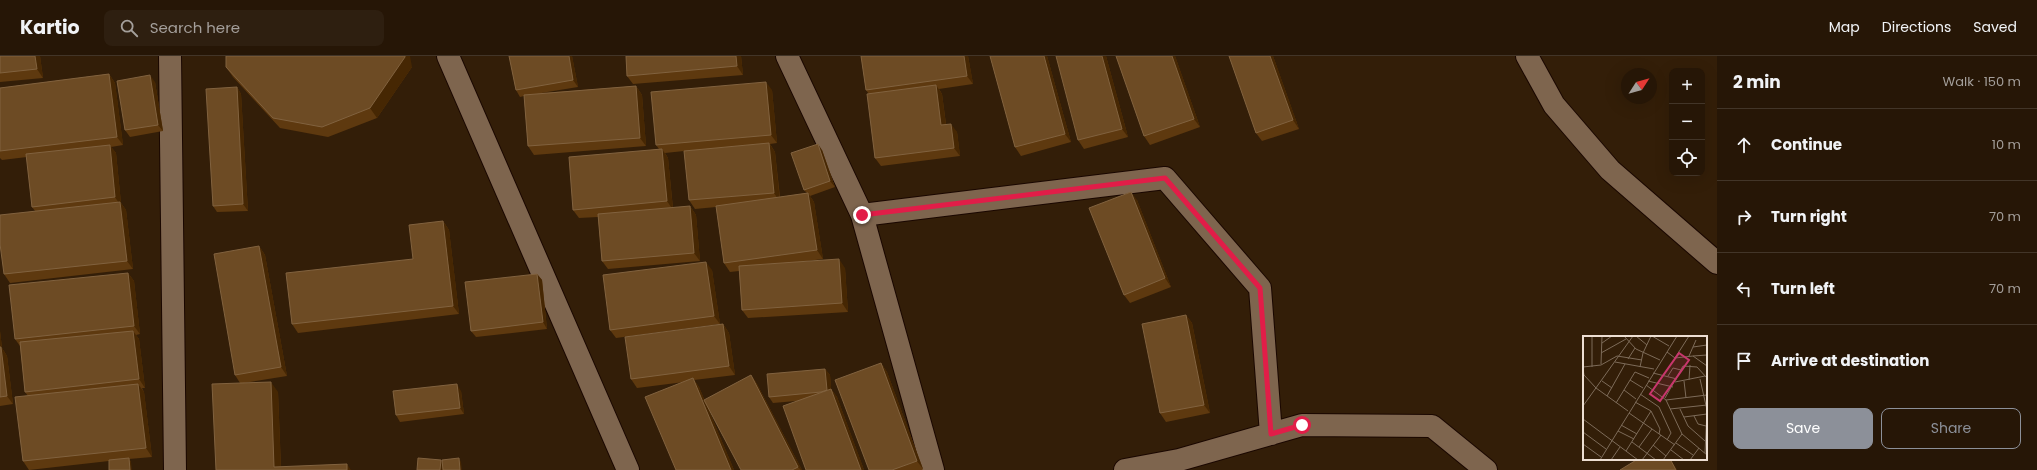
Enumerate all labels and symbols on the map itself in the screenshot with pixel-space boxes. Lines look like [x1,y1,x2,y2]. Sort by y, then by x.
north arrow [1621,68,1657,104]
route end [853,206,871,224]
inset map [1583,336,1707,460]
route start [1293,416,1311,434]

